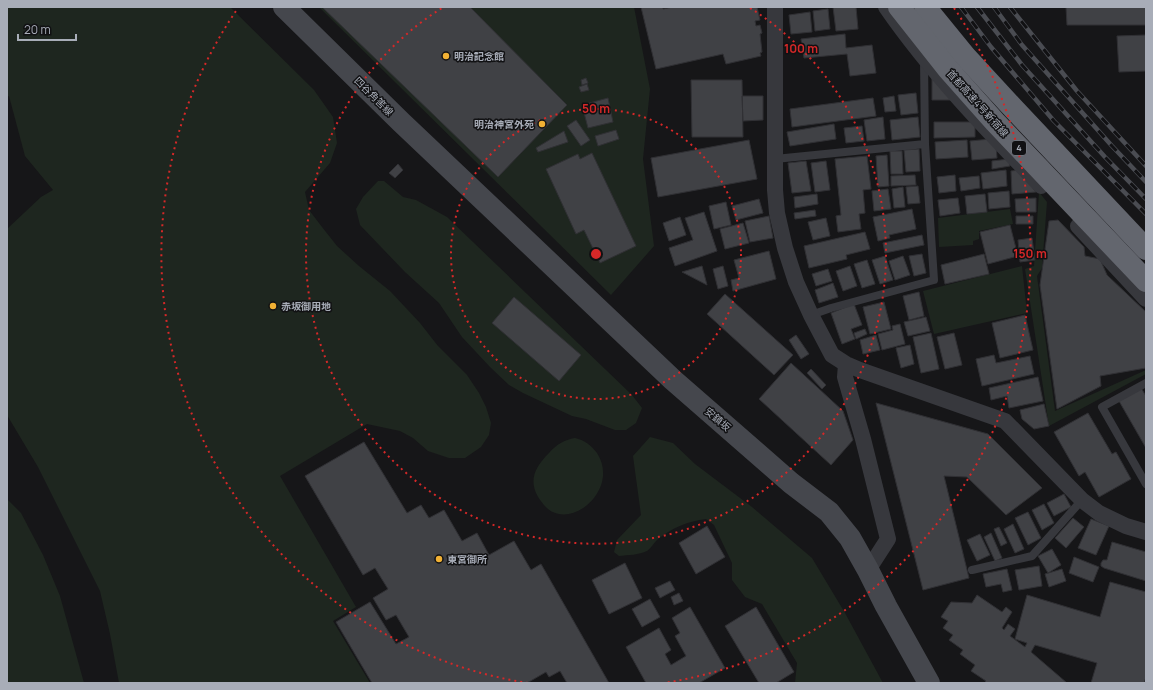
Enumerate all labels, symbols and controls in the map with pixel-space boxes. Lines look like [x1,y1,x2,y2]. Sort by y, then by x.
scale bar [18,16,76,42]
text: 20 m [24,21,51,38]
text: 100 m [784,40,818,57]
place label: 明治記念館 [454,49,504,63]
marker: 明治記念館 [441,51,451,61]
street label: 首都高速4号新宿線 [944,66,1012,140]
street label: 四谷角筈線 [351,73,397,119]
text: 50 m [582,100,610,117]
place label: 明治神宮外苑 [474,117,534,131]
marker: 明治神宮外苑 [537,119,547,129]
road number: 4 [1012,141,1026,155]
text: 150 m [1013,245,1047,262]
centre of rings [589,247,603,261]
place label: 赤坂御用地 [281,299,331,313]
marker: 赤坂御用地 [268,301,278,311]
street label: 安鎮坂 [702,404,734,434]
place label: 東宮御所 [447,552,487,566]
marker: 東宮御所 [434,554,444,564]

